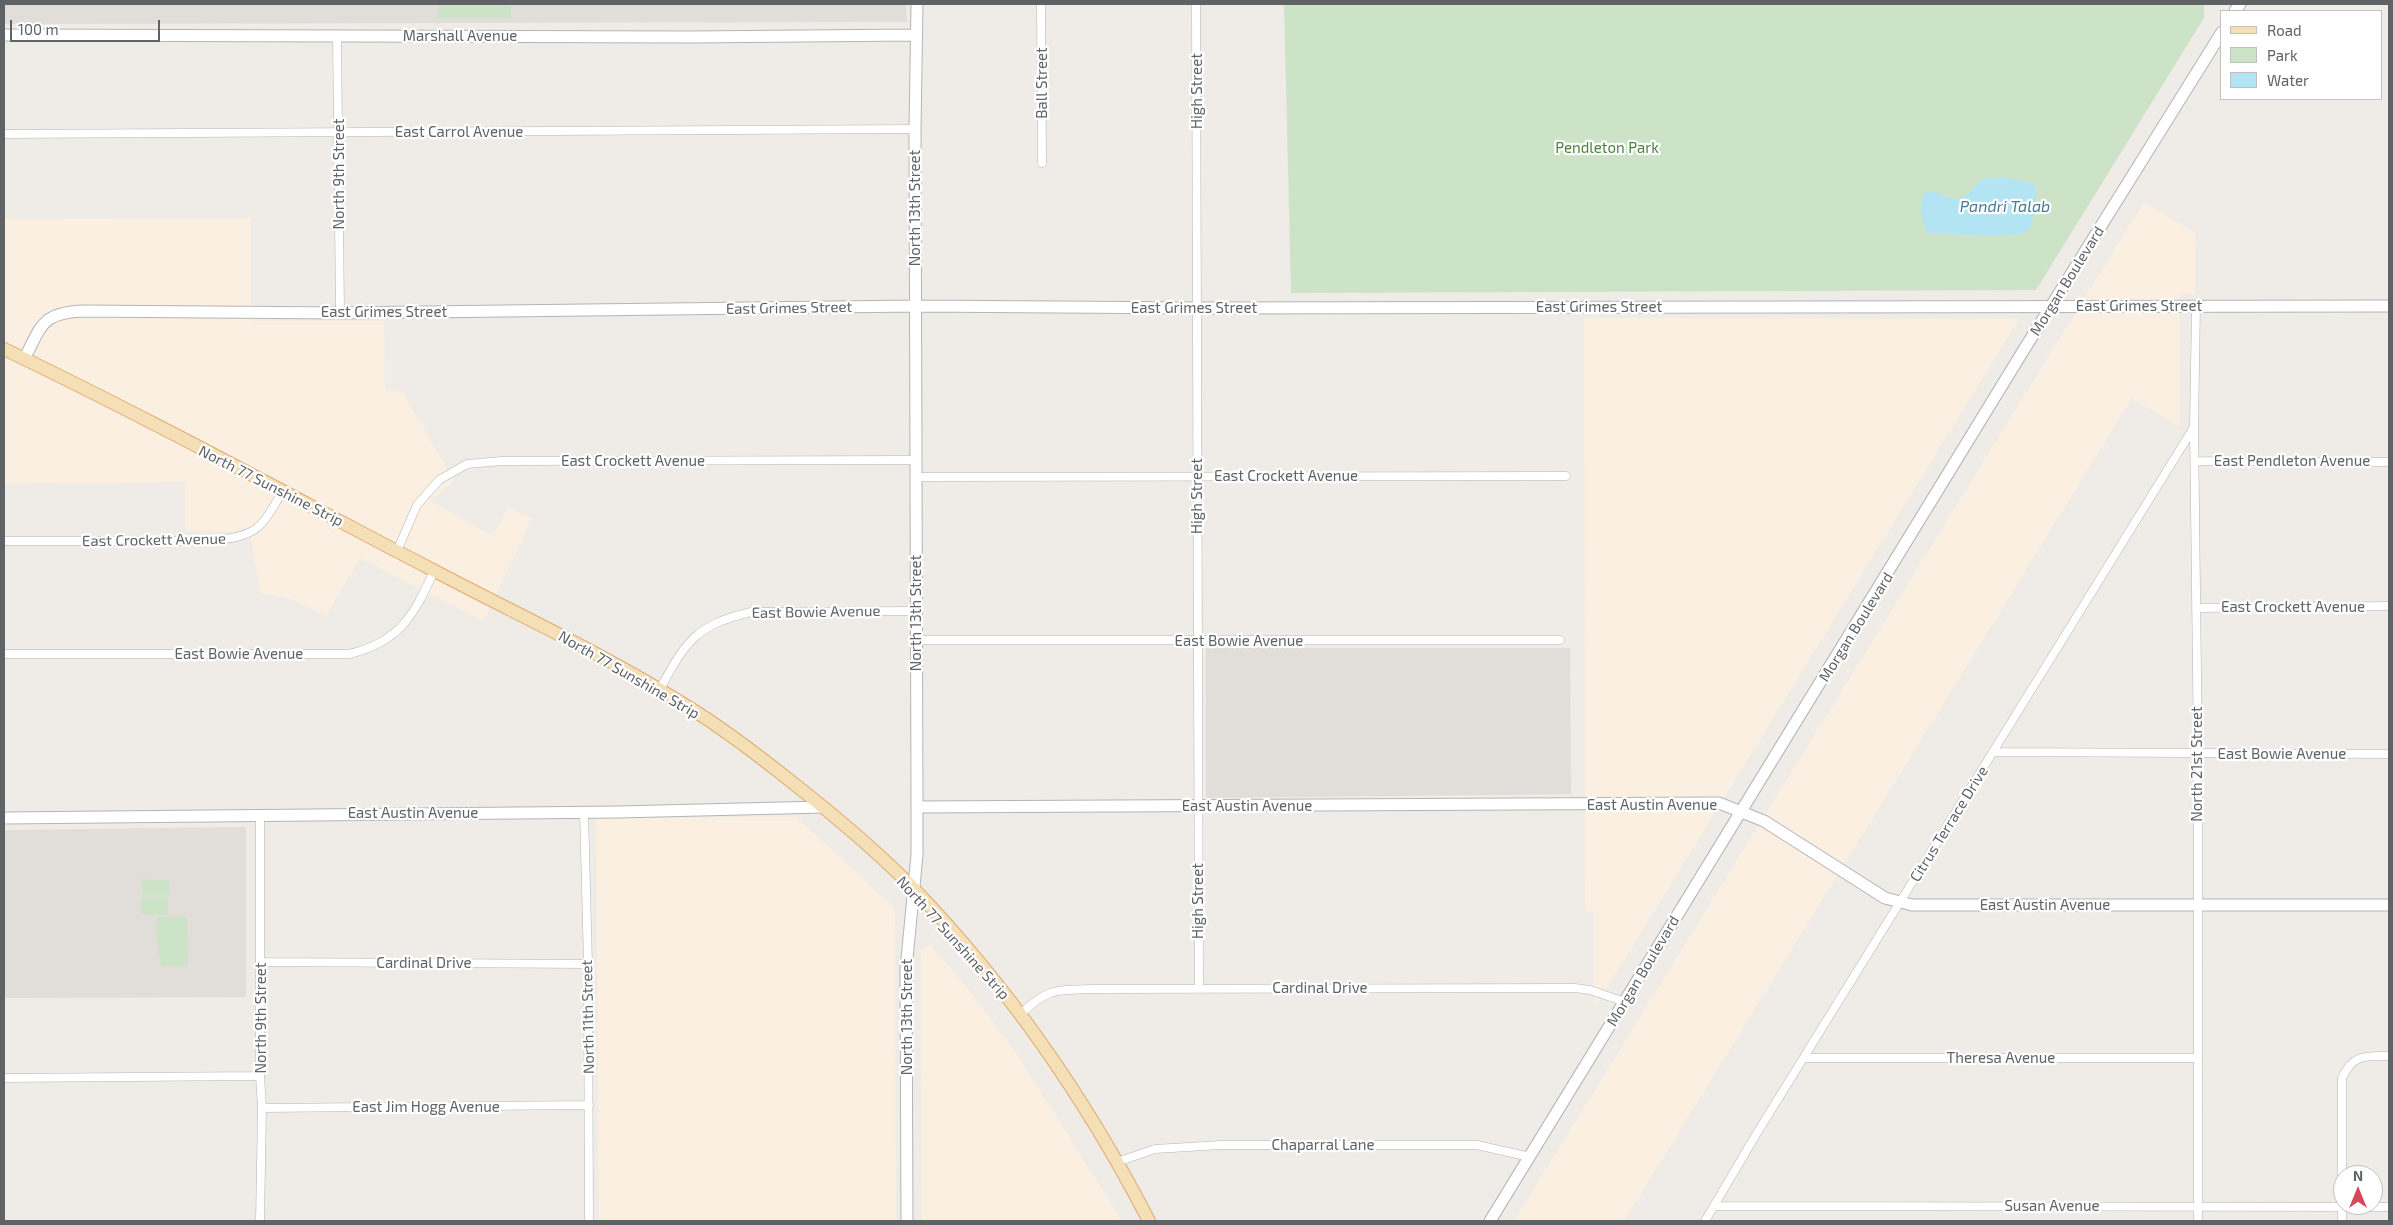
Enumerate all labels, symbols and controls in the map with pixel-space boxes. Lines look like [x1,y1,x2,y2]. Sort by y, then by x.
scale bar [12,10,162,42]
legend [2220,10,2383,100]
text: 100 m [18,20,59,38]
text: Road [2267,21,2302,39]
street label: Marshall Avenue [403,27,517,45]
text: Park [2267,46,2298,64]
street label: Ball Street [1033,47,1051,119]
street label: High Street [1188,53,1206,129]
text: Water [2267,71,2309,89]
street label: North 9th Street [330,119,348,229]
street label: East Carrol Avenue [395,123,523,141]
park label: Pendleton Park [1555,139,1659,157]
street label: North 13th Street [906,150,924,266]
water label: Pandri Talab [1960,197,2050,217]
street label: Morgan Boulevard [2026,223,2108,339]
street label: East Grimes Street [2076,297,2202,315]
street label: East Grimes Street [726,298,852,318]
street label: East Grimes Street [1536,298,1662,316]
street label: East Grimes Street [1131,299,1257,317]
street label: East Grimes Street [321,303,447,321]
street label: North 77 Sunshine Strip [196,442,346,530]
street label: East Crockett Avenue [561,452,705,470]
street label: East Pendleton Avenue [2214,452,2370,470]
street label: High Street [1188,458,1206,534]
street label: East Crockett Avenue [1214,467,1358,485]
street label: East Crockett Avenue [82,530,226,550]
street label: North 13th Street [907,555,925,671]
street label: Morgan Boulevard [1815,569,1897,685]
street label: East Crockett Avenue [2221,598,2365,616]
street label: East Bowie Avenue [751,602,881,622]
street label: North 77 Sunshine Strip [555,627,703,723]
street label: East Bowie Avenue [1175,632,1303,650]
street label: East Bowie Avenue [175,645,303,663]
street label: North 21st Street [2188,706,2206,822]
street label: East Bowie Avenue [2218,745,2346,763]
street label: Citrus Terrace Drive [1906,763,1992,885]
street label: East Austin Avenue [1587,796,1717,814]
street label: East Austin Avenue [1182,797,1312,815]
street label: East Austin Avenue [348,804,478,822]
street label: High Street [1189,863,1207,939]
street label: North 77 Sunshine Strip [893,873,1013,1003]
street label: East Austin Avenue [1980,896,2110,914]
street label: Morgan Boulevard [1603,913,1683,1029]
street label: Cardinal Drive [376,954,472,972]
street label: North 13th Street [898,959,916,1075]
street label: North 11th Street [578,960,598,1074]
street label: North 9th Street [252,963,270,1073]
street label: Cardinal Drive [1272,979,1368,997]
street label: Theresa Avenue [1947,1049,2055,1067]
street label: East Jim Hogg Avenue [352,1098,500,1116]
street label: Chaparral Lane [1271,1136,1375,1154]
north arrow [2333,1165,2383,1215]
text: N [2353,1167,2363,1184]
street label: Susan Avenue [2004,1197,2100,1215]

